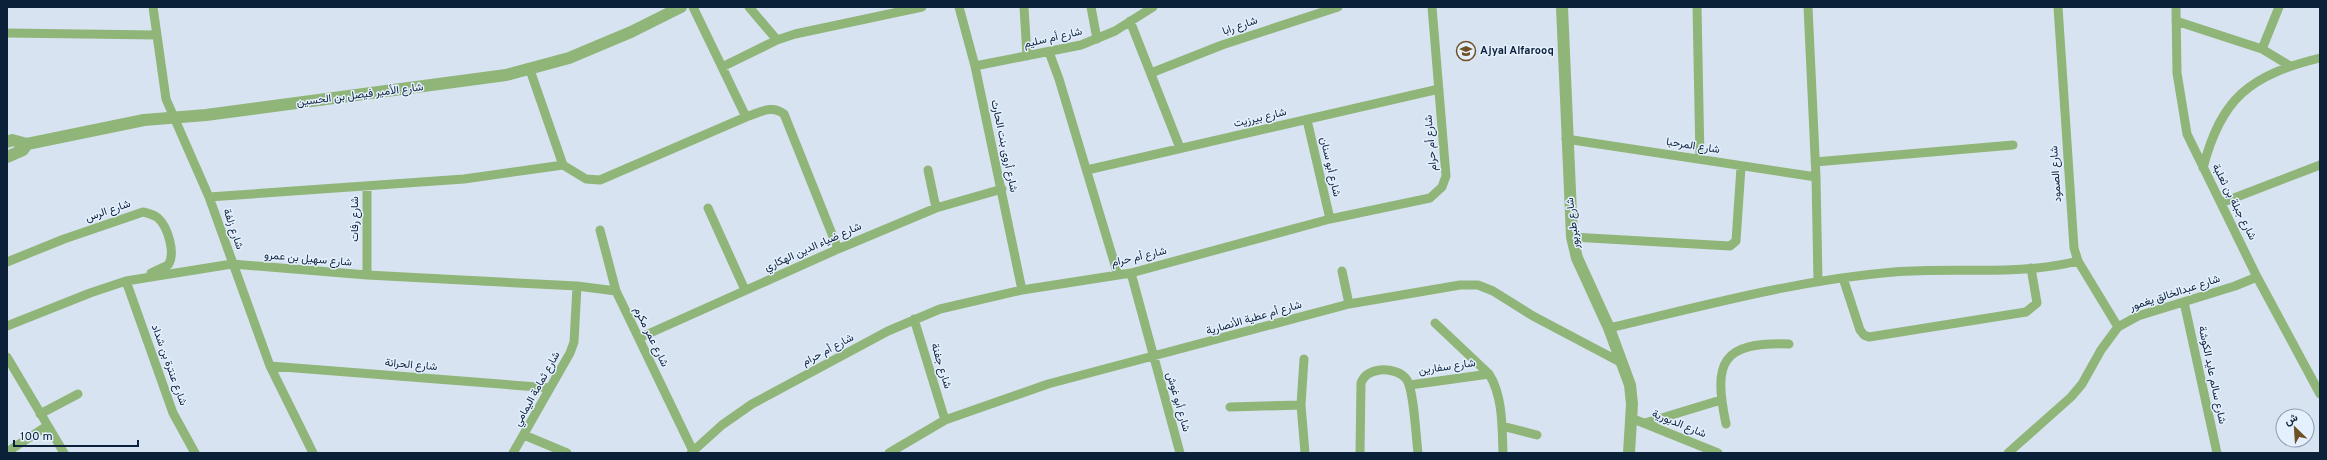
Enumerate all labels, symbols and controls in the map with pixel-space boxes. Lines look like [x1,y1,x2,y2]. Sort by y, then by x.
street label: شارع رابا [1221,13,1260,39]
street label: شارع أم سليم [1022,24,1084,52]
school or university icon: Ajyal Alfarooq [1455,40,1477,62]
place label: Ajyal Alfarooq [1480,44,1554,58]
street label: شارع الأمير فيصل بن الحسين [296,80,424,110]
street label: شارع أروى بنت الحارث [987,98,1021,194]
street label: شارع بيرزيت [1232,105,1288,131]
street label: شارع أم حرام [1422,114,1440,172]
street label: شارع المرحبا [1665,135,1721,157]
street label: شارع أبو سنان [1316,136,1344,198]
street label: شارع الصمود [2047,145,2065,203]
street label: شارع جبلة بن ثعلبة [2209,161,2259,243]
street label: شارع رفات [348,196,362,242]
street label: شارع طبربور [1563,196,1583,250]
street label: شارع الرس [84,197,133,225]
street label: شارع زلفة [220,207,247,251]
street label: شارع ضياء الدين الهكاري [762,219,865,277]
street label: شارع أم حرام [1110,244,1168,270]
street label: شارع سهيل بن عمرو [264,248,353,270]
street label: شارع عبدالخالق يغمور [2127,272,2222,315]
street label: شارع أم عطية الأنصارية [1204,298,1304,338]
street label: شارع عمر مكرم [630,305,672,370]
street label: شارع عنترة بن شداد [148,323,190,408]
street label: شارع سالم عايد الكوشة [2195,325,2229,426]
street label: شارع أم حرام [800,330,856,369]
street label: شارع جفنة [927,341,955,391]
street label: شارع ثمامة اليمامي [511,349,565,430]
street label: شارع الحرانة [384,356,438,374]
street label: شارع سفارين [1418,356,1477,378]
street label: شارع أبو غوش [1163,370,1193,434]
street label: شارع الدبورية [1650,407,1708,441]
north arrow [2275,408,2315,448]
text: ش [2282,411,2300,429]
scale bar [14,422,138,448]
text: 100 m [20,429,53,445]

